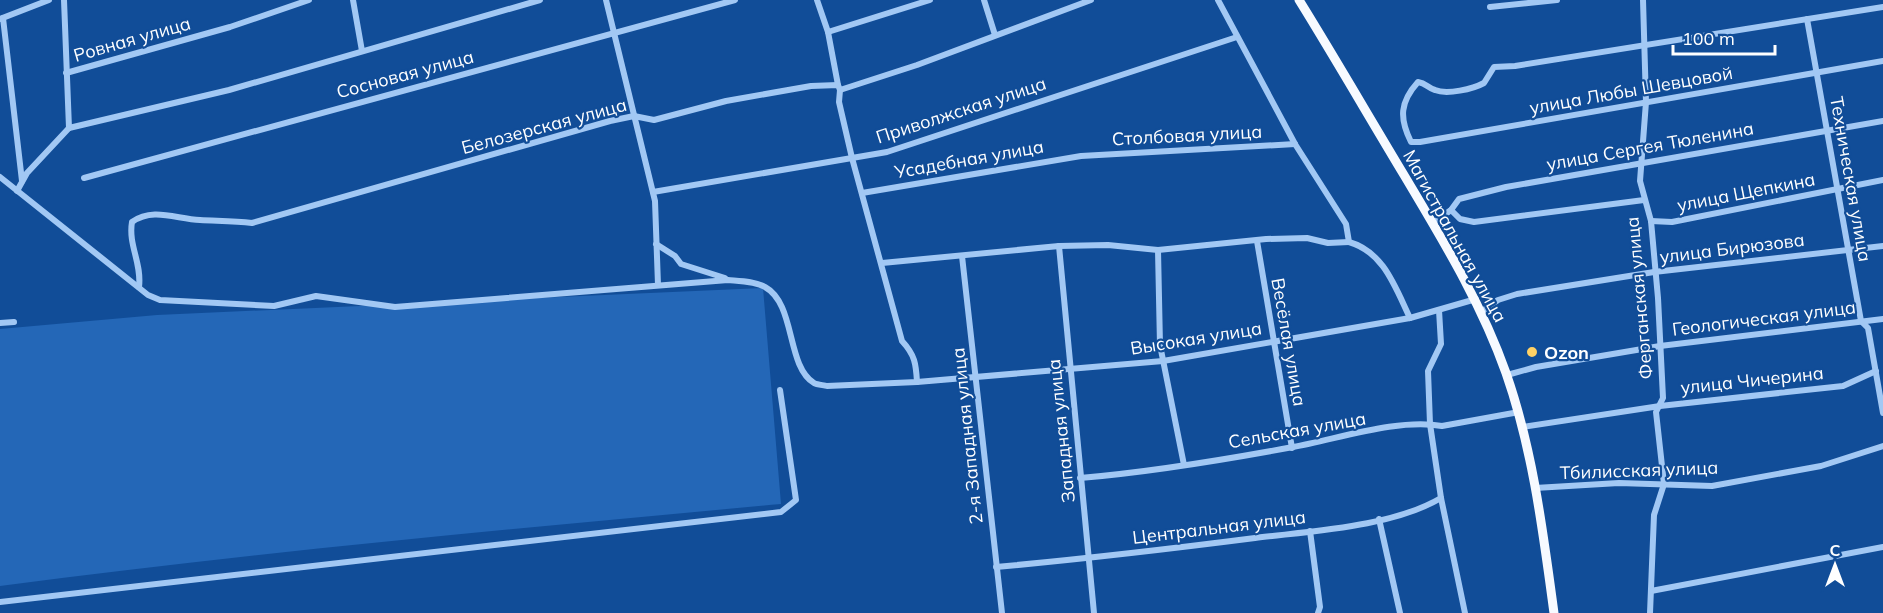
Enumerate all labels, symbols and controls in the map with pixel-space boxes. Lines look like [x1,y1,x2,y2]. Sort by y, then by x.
street label: Ровная улица [71,11,193,67]
scale bar [1673,18,1775,56]
text: 100 m [1682,27,1735,50]
street label: Сосновая улица [334,45,476,103]
street label: улица Любы Шевцовой [1528,61,1734,119]
street label: Приволжская улица [873,72,1049,148]
street label: Белозерская улица [459,93,629,159]
street label: Техническая улица [1825,95,1877,263]
street label: улица Сергея Тюленина [1545,116,1755,176]
street label: Столбовая улица [1111,120,1263,150]
street label: Усадебная улица [892,135,1045,184]
street label: Магистральная улица [1398,146,1512,326]
street label: улица Щепкина [1675,167,1817,217]
street label: Ферганская улица [1620,216,1658,380]
street label: улица Бирюзова [1658,228,1806,268]
street label: Весёлая улица [1266,276,1312,408]
street label: Геологическая улица [1671,295,1857,341]
street label: Высокая улица [1129,316,1263,360]
place label: Ozon [1544,341,1589,364]
marker: Ozon [1525,345,1539,359]
street label: 2-я Западная улица [946,347,988,525]
street label: Западная улица [1042,358,1080,504]
street label: улица Чичерина [1679,361,1825,399]
street label: Сельская улица [1226,407,1368,453]
street label: Тбилисская улица [1559,456,1719,484]
street label: Центральная улица [1131,505,1307,549]
north arrow [1805,535,1865,595]
text: С [1830,540,1841,560]

